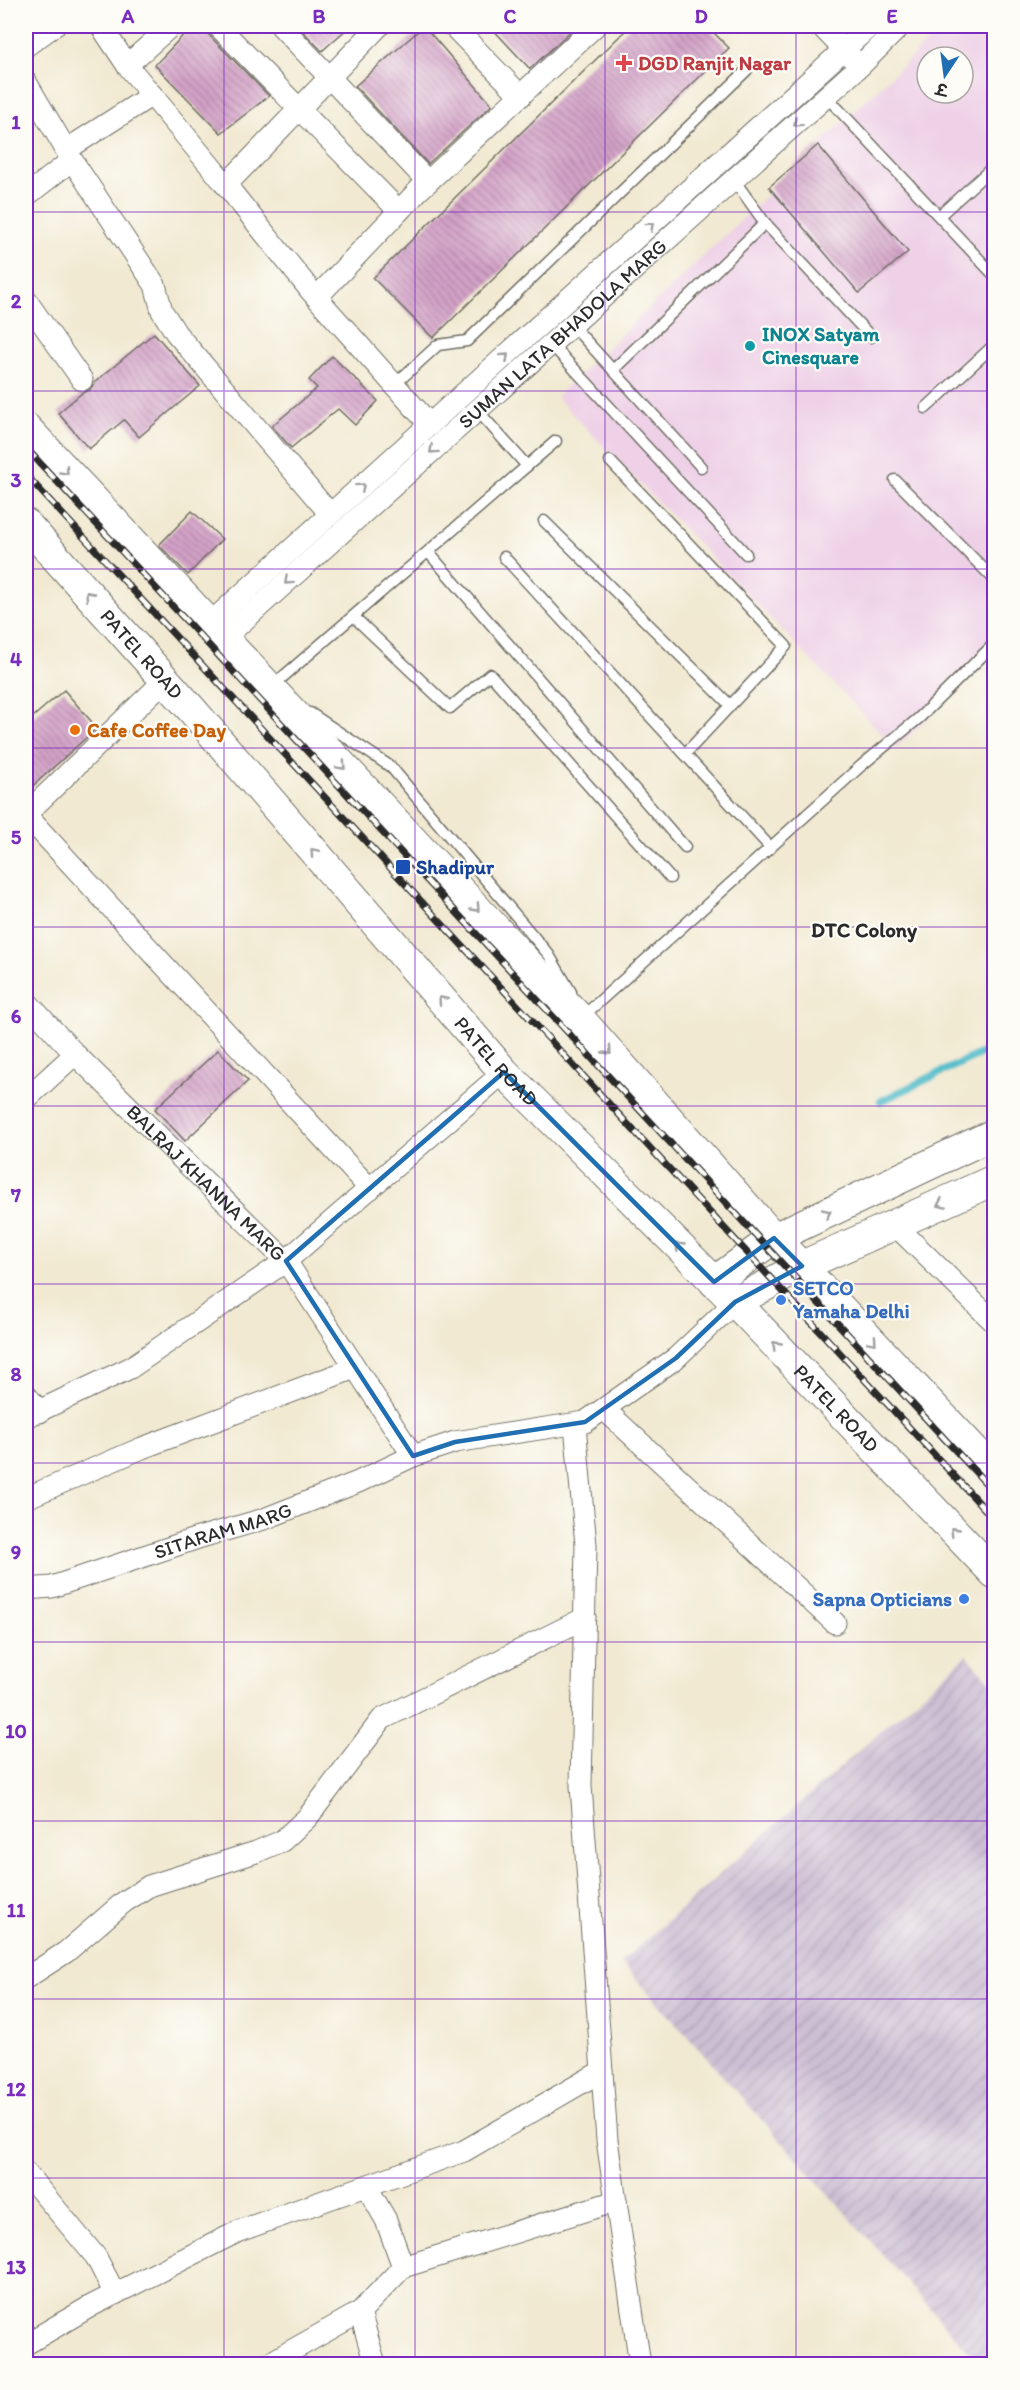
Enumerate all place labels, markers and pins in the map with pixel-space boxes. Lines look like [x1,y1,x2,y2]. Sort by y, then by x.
place label: DGD Ranjit Nagar [638,51,791,76]
marker: DGD Ranjit Nagar [615,54,633,72]
place label: INOX Satyam Cinesquare [762,322,879,370]
marker: INOX Satyam Cinesquare [743,339,757,353]
place label: Cafe Coffee Day [87,718,226,743]
marker: Cafe Coffee Day [68,723,82,737]
place label: Shadipur [416,855,495,880]
marker: Shadipur [394,858,412,876]
place label: SETCO Yamaha Delhi [792,1276,910,1323]
marker: SETCO Yamaha Delhi [774,1293,788,1307]
place label: Sapna Opticians [813,1587,952,1612]
marker: Sapna Opticians [957,1592,971,1606]

